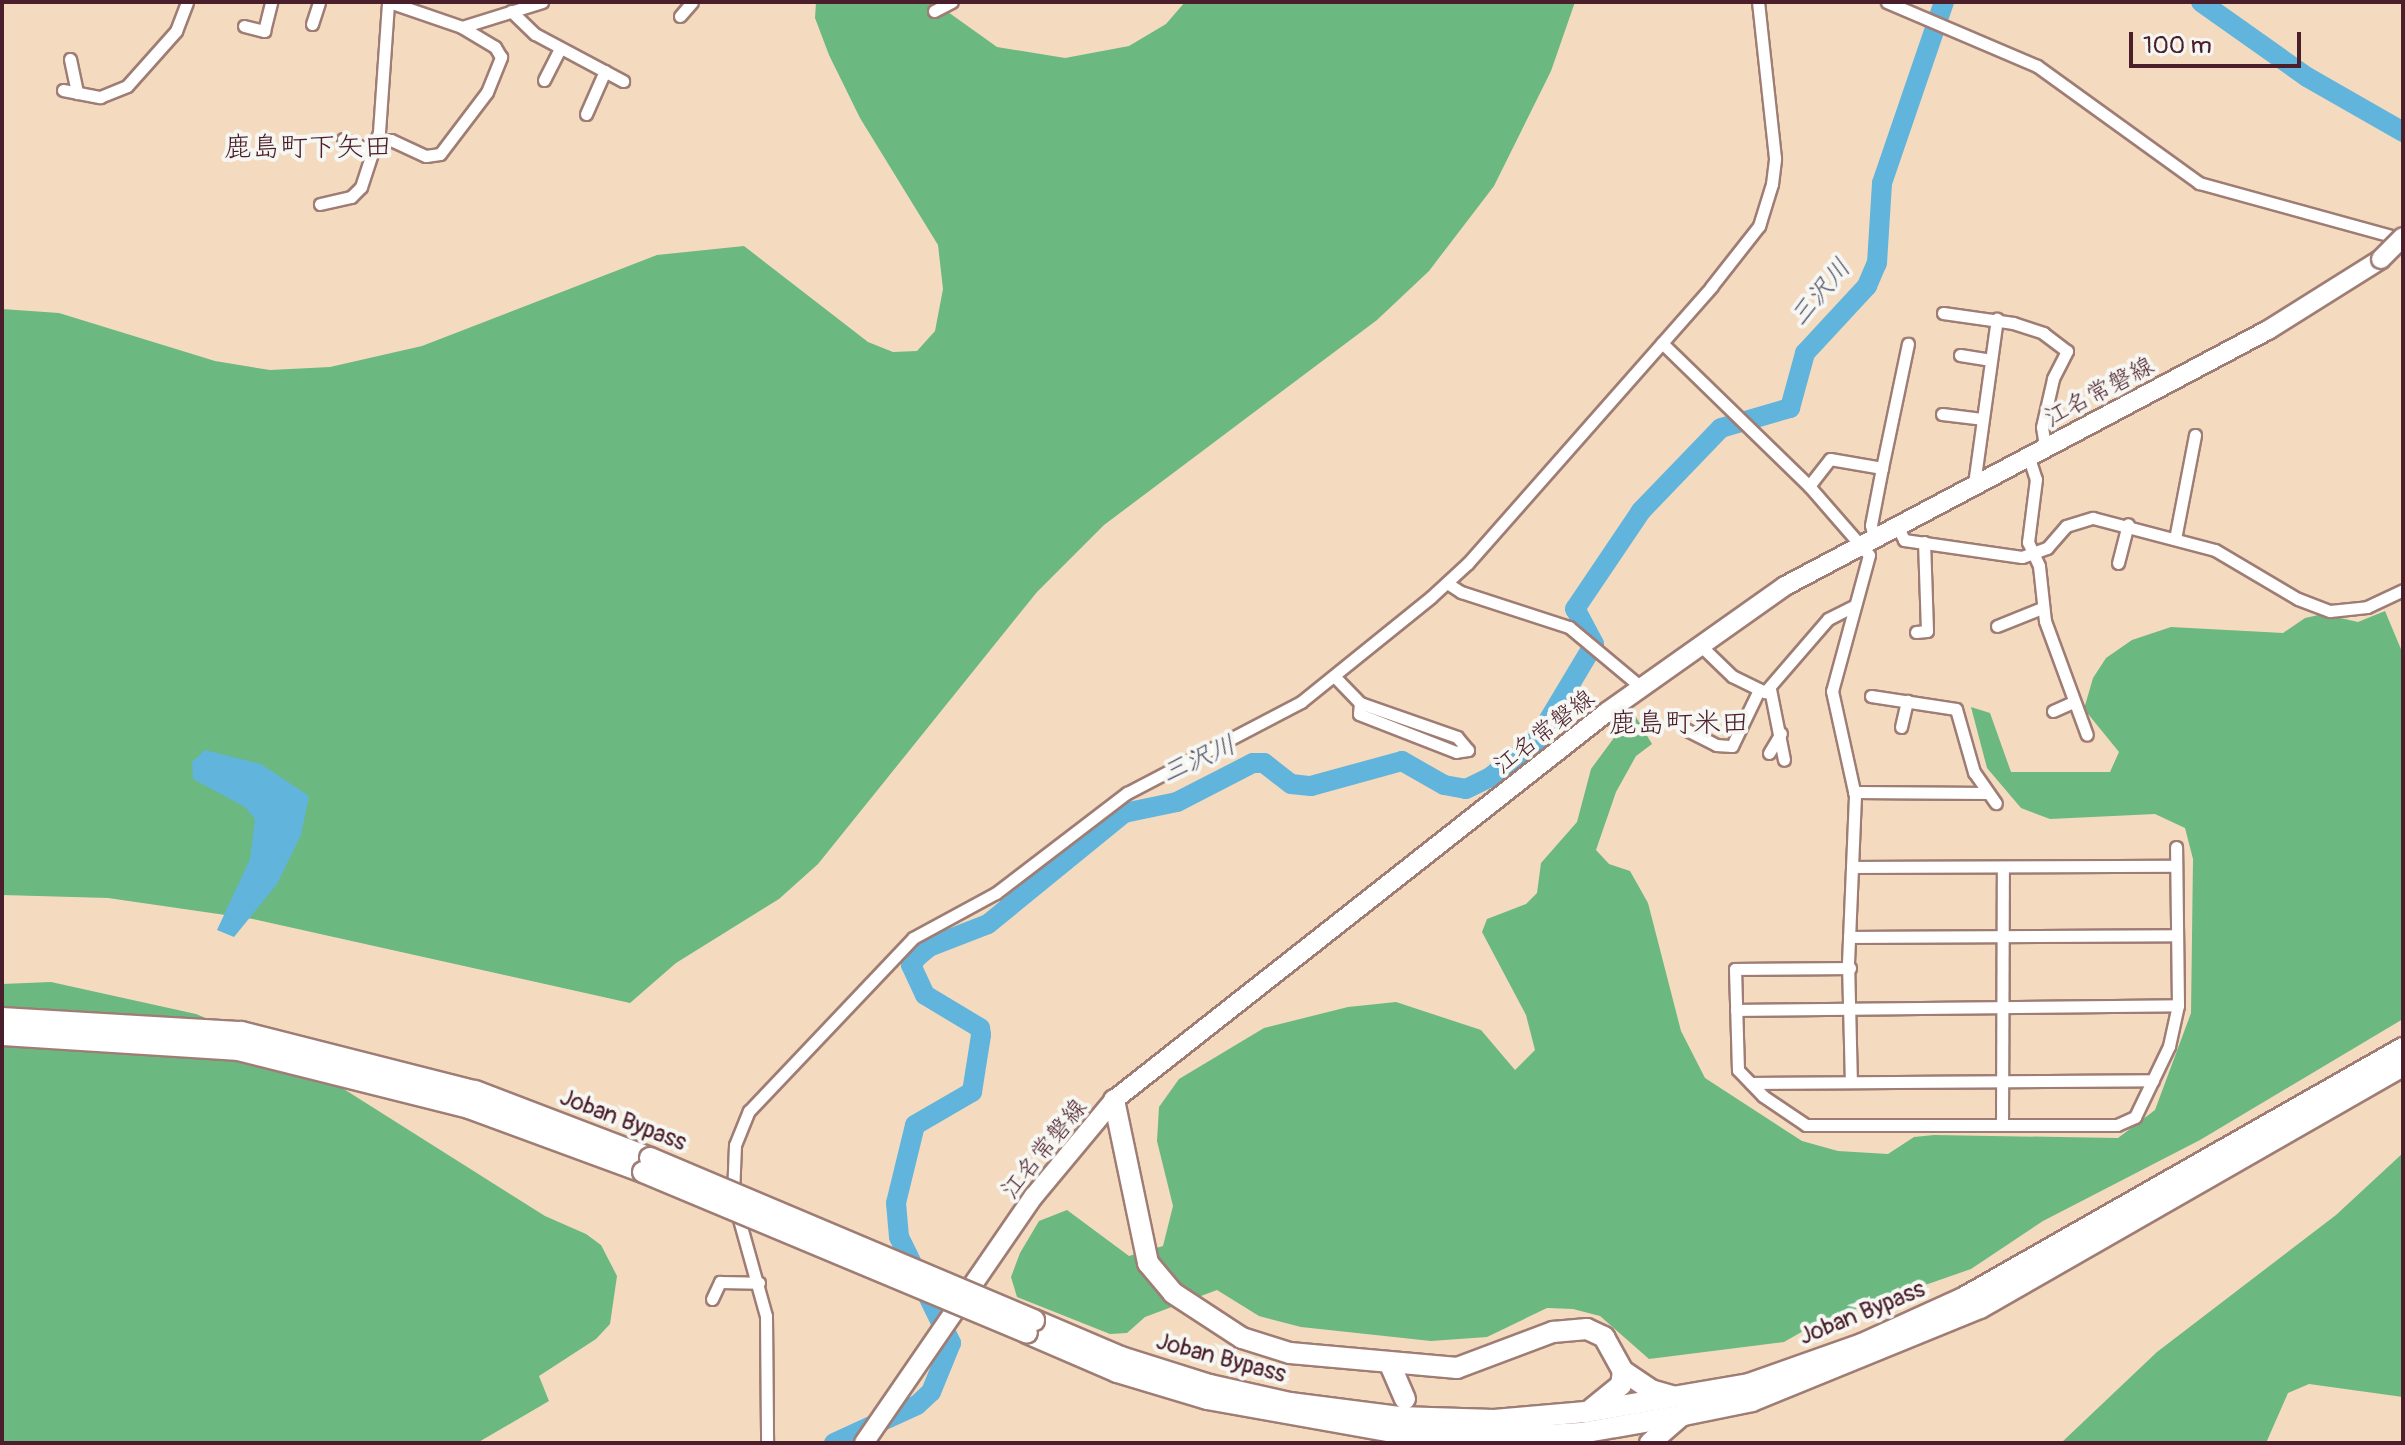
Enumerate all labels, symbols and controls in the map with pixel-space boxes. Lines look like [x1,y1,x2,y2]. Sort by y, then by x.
scale bar [2133,16,2305,66]
text: 100 m [2143,31,2212,60]
district label: 鹿島町下矢田 [224,131,392,165]
water label: 三沢川 [1784,253,1858,333]
street label: 江名常磐線 [2039,351,2159,433]
street label: 江名常磐線 [1488,684,1600,780]
district label: 鹿島町米田 [1609,707,1749,741]
water label: 三沢川 [1157,730,1241,790]
street label: Joban Bypass [556,1083,690,1157]
street label: 江名常磐線 [995,1093,1093,1205]
street label: Joban Bypass [1795,1275,1929,1351]
street label: Joban Bypass [1153,1327,1289,1389]

